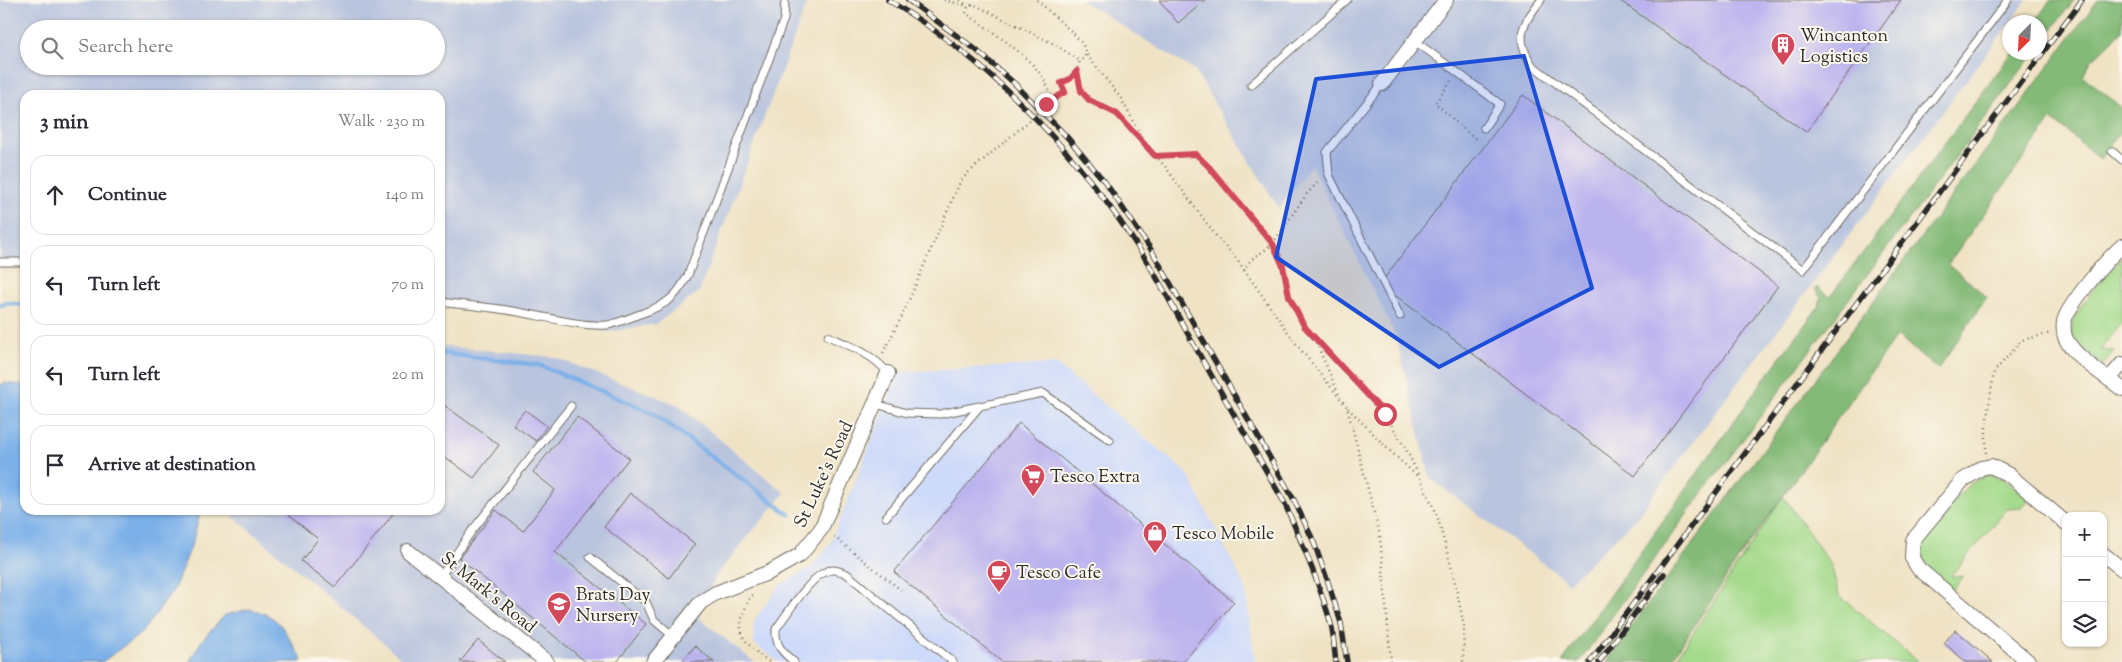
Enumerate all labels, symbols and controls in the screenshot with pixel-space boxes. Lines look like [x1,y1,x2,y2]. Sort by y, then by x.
north arrow [2002,15,2047,60]
search box [20,20,445,75]
place label: Wincanton Logistics [1800,24,1888,71]
building icon: Wincanton Logistics [1770,32,1796,66]
icon: search [38,34,66,62]
text: Search here [78,34,173,61]
route end [1035,93,1058,116]
text: 3 min [40,108,89,138]
text: Walk · 230 m [338,111,425,134]
icon: ahead [41,181,69,209]
text: Continue [88,182,167,209]
text: 140 m [386,184,424,207]
icon: left [41,271,69,299]
text: Turn left [88,272,160,299]
text: 70 m [391,274,424,297]
icon: left [41,361,69,389]
text: Turn left [88,362,160,389]
text: 20 m [391,364,424,387]
route start [1374,403,1397,426]
street label: St Luke's Road [789,417,861,533]
icon: arrive [41,451,69,479]
text: Arrive at destination [88,452,256,479]
supermarket icon: Tesco Extra [1020,463,1046,497]
place label: Tesco Extra [1050,465,1140,491]
map controls [2062,512,2107,647]
button: + [2062,512,2107,557]
shop icon: Tesco Mobile [1142,520,1168,554]
place label: Tesco Mobile [1172,522,1274,548]
street label: St Mark's Road [434,547,541,640]
button: − [2062,557,2107,602]
cafe icon: Tesco Cafe [986,559,1012,593]
place label: Tesco Cafe [1016,561,1101,587]
place label: Brats Day Nursery [576,583,651,630]
school or university icon: Brats Day Nursery [546,591,572,625]
button: layers [2062,602,2107,647]

